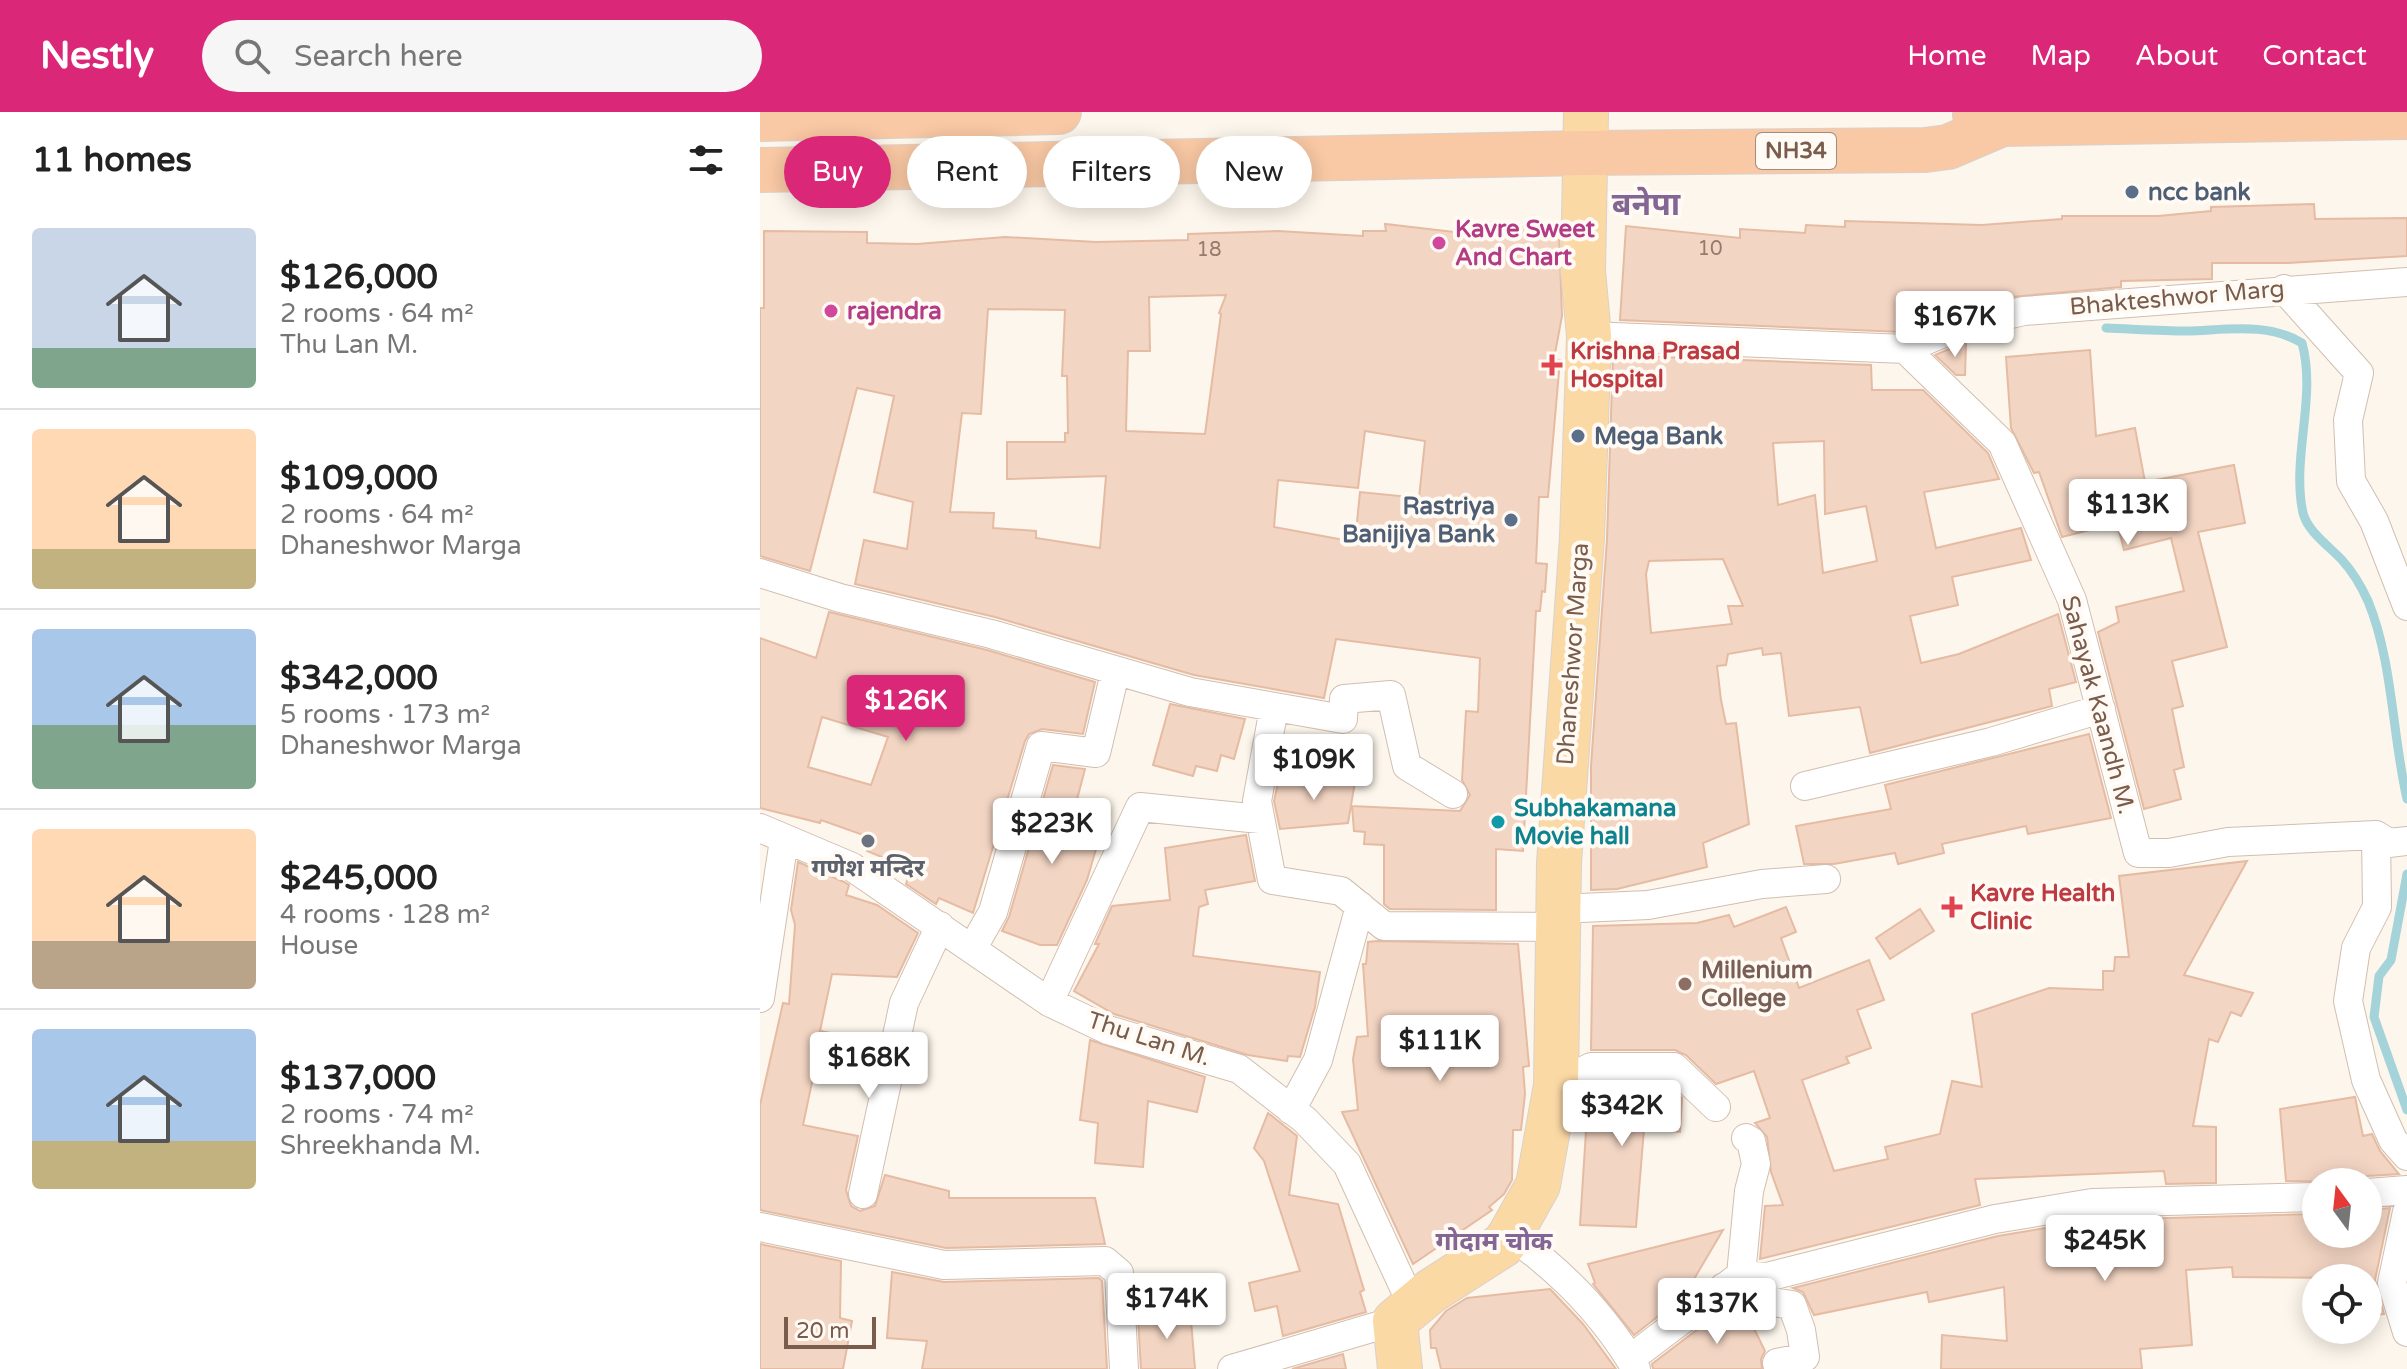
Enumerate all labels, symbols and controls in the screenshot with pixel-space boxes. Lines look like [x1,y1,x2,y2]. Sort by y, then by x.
search box [202,20,762,92]
text: Nestly [40,33,154,79]
icon: search [230,34,274,78]
text: Search here [294,38,463,75]
text: Home [1907,39,1987,73]
text: Map [2031,39,2091,73]
text: About [2135,39,2218,73]
text: Contact [2262,39,2367,73]
road number: NH34 [1756,133,1836,169]
chip: Buy [784,136,891,208]
chip: Rent [907,136,1027,208]
chip: Filters [1043,136,1180,208]
chip: New [1196,136,1312,208]
icon: filters [684,138,728,182]
text: 11 homes [32,140,192,181]
place label: ncc bank [2148,178,2251,207]
marker: ncc bank [2123,183,2141,201]
district label: बनेपा [1612,186,1681,224]
place label: Kavre Sweet And Chart [1455,215,1596,272]
marker: Kavre Sweet And Chart [1430,234,1448,252]
house number: 10 [1697,237,1723,261]
house number: 18 [1196,238,1222,262]
text: $126,000 [280,257,438,298]
icon: home [96,260,192,356]
street label: Bhakteshwor Marg [2068,274,2286,322]
pin: $167K [1899,291,2011,359]
place label: rajendra [847,297,942,326]
text: 2 rooms · 64 m² [280,298,474,329]
text: $167K [1914,301,1996,332]
marker: rajendra [822,302,840,320]
text: Thu Lan M. [280,329,418,360]
place label: Krishna Prasad Hospital [1570,337,1741,394]
marker: Krishna Prasad Hospital [1541,354,1563,376]
place label: Mega Bank [1594,422,1723,451]
marker: Mega Bank [1569,427,1587,445]
text: $109,000 [280,458,438,499]
icon: home [96,461,192,557]
pin: $113K [2072,479,2184,547]
text: $113K [2087,489,2169,520]
place label: Rastriya Banijiya Bank [1342,492,1495,549]
text: 2 rooms · 64 m² [280,499,474,530]
marker: Rastriya Banijiya Bank [1502,511,1520,529]
text: Dhaneshwor Marga [280,530,522,561]
street label: Dhaneshwor Marga [1551,542,1595,766]
street label: Sahayak Kaandh M. [2055,593,2141,817]
text: $342,000 [280,658,438,699]
icon: home [96,661,192,757]
pin: $126K [850,675,962,743]
text: $126K [865,685,947,716]
text: 5 rooms · 173 m² [280,699,490,730]
text: Dhaneshwor Marga [280,730,522,761]
pin: $109K [1258,734,1370,802]
text: $109K [1273,744,1355,775]
place label: Subhakamana Movie hall [1514,794,1676,851]
pin: $223K [996,798,1108,866]
text: $223K [1011,808,1093,839]
marker: Subhakamana Movie hall [1489,813,1507,831]
marker: गणेश मन्दिर [859,832,877,850]
place label: गणेश मन्दिर [811,854,925,883]
text: $245,000 [280,858,438,899]
icon: home [96,861,192,957]
place label: Kavre Health Clinic [1970,879,2115,936]
marker: Kavre Health Clinic [1941,896,1963,918]
text: 4 rooms · 128 m² [280,899,490,930]
text: House [280,930,358,961]
place label: Millenium College [1701,956,1813,1013]
marker: Millenium College [1676,975,1694,993]
street label: Thu Lan M. [1084,1006,1214,1072]
pin: $111K [1384,1015,1496,1083]
text: $111K [1399,1025,1481,1056]
pin: $168K [813,1032,925,1100]
text: $168K [828,1042,910,1073]
text: $137,000 [280,1058,436,1099]
icon: home [96,1061,192,1157]
pin: $342K [1566,1080,1678,1148]
text: $342K [1581,1090,1663,1121]
text: 2 rooms · 74 m² [280,1099,474,1130]
text: Shreekhanda M. [280,1130,481,1161]
north arrow [2302,1168,2382,1248]
map controls [2302,1168,2382,1344]
pin: $245K [2049,1215,2161,1283]
text: $245K [2064,1225,2146,1256]
district label: गाेदाम चाेक [1436,1226,1553,1257]
button: locate [2302,1264,2382,1344]
pin: $174K [1111,1273,1223,1341]
pin: $137K [1661,1278,1773,1346]
text: $174K [1126,1283,1208,1314]
text: $137K [1676,1288,1758,1319]
scale bar [784,1313,876,1349]
text: 20 m [796,1318,850,1344]

